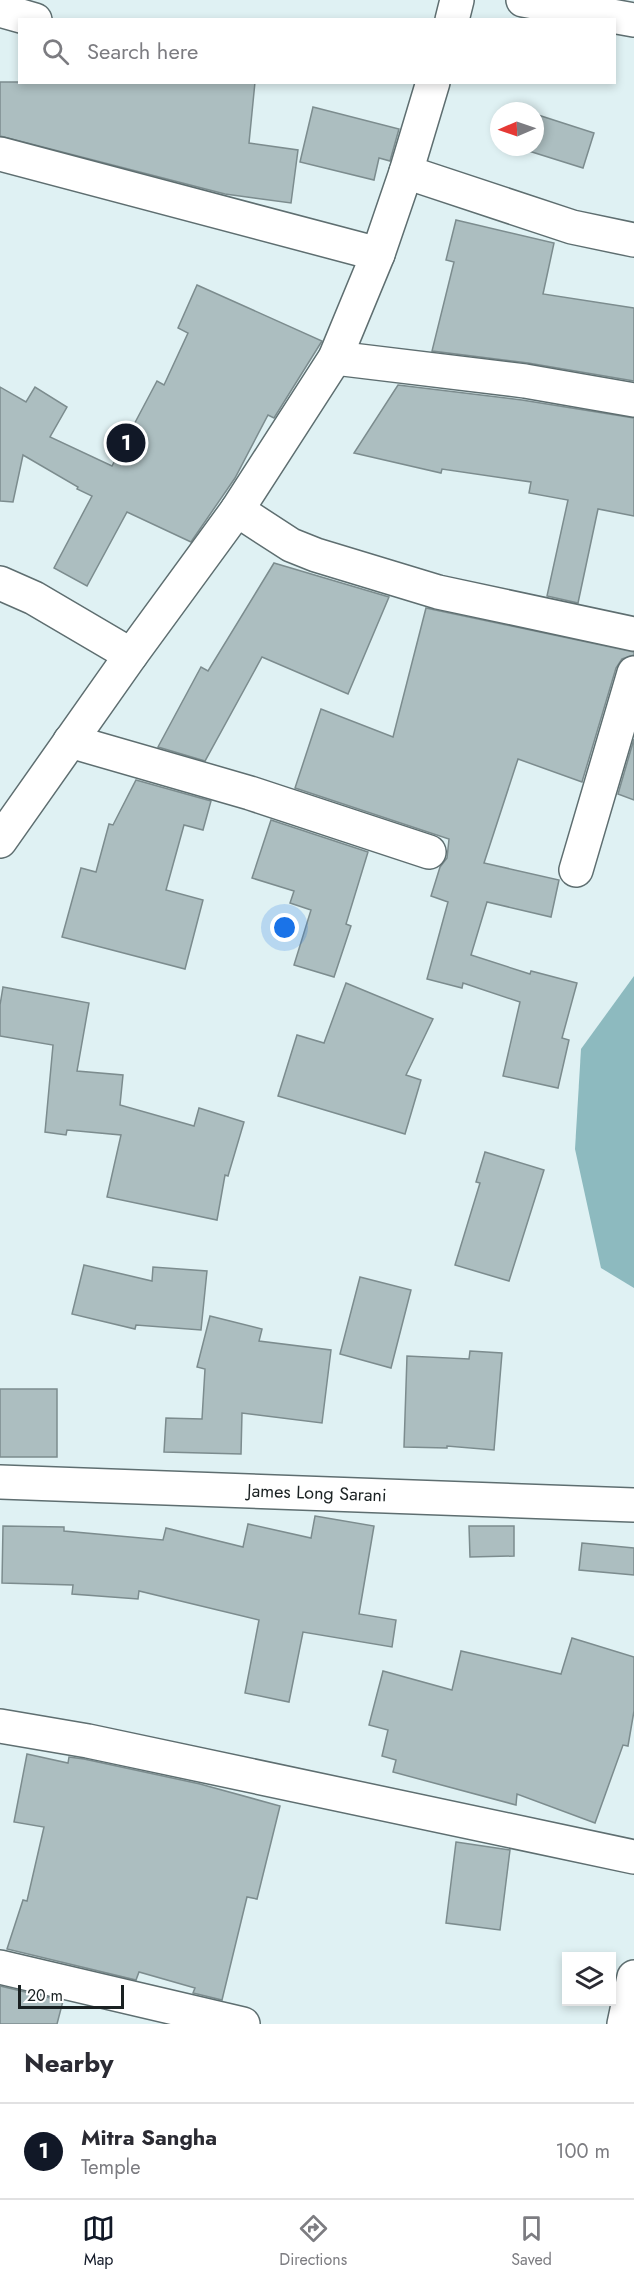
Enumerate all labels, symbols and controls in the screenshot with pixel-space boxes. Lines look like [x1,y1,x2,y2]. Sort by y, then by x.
search box [18,18,616,84]
icon: search [39,35,72,68]
text: Search here [87,35,198,67]
north arrow [490,102,544,156]
pin: 1 [106,420,146,466]
your location [270,913,299,942]
street label: James Long Sarani [245,1478,387,1508]
map controls [562,1952,616,2006]
button: layers [562,1952,616,2006]
scale bar [18,1982,124,2010]
text: 20 m [27,1984,63,2007]
text: Nearby [24,2044,113,2082]
text: Mitra Sangha [81,2121,217,2153]
text: 1 [38,2137,49,2166]
text: 100 m [555,2137,610,2166]
text: Temple [81,2153,141,2182]
tab: Map [82,2212,115,2271]
tab: Directions [279,2212,347,2271]
tab: Saved [511,2212,552,2271]

